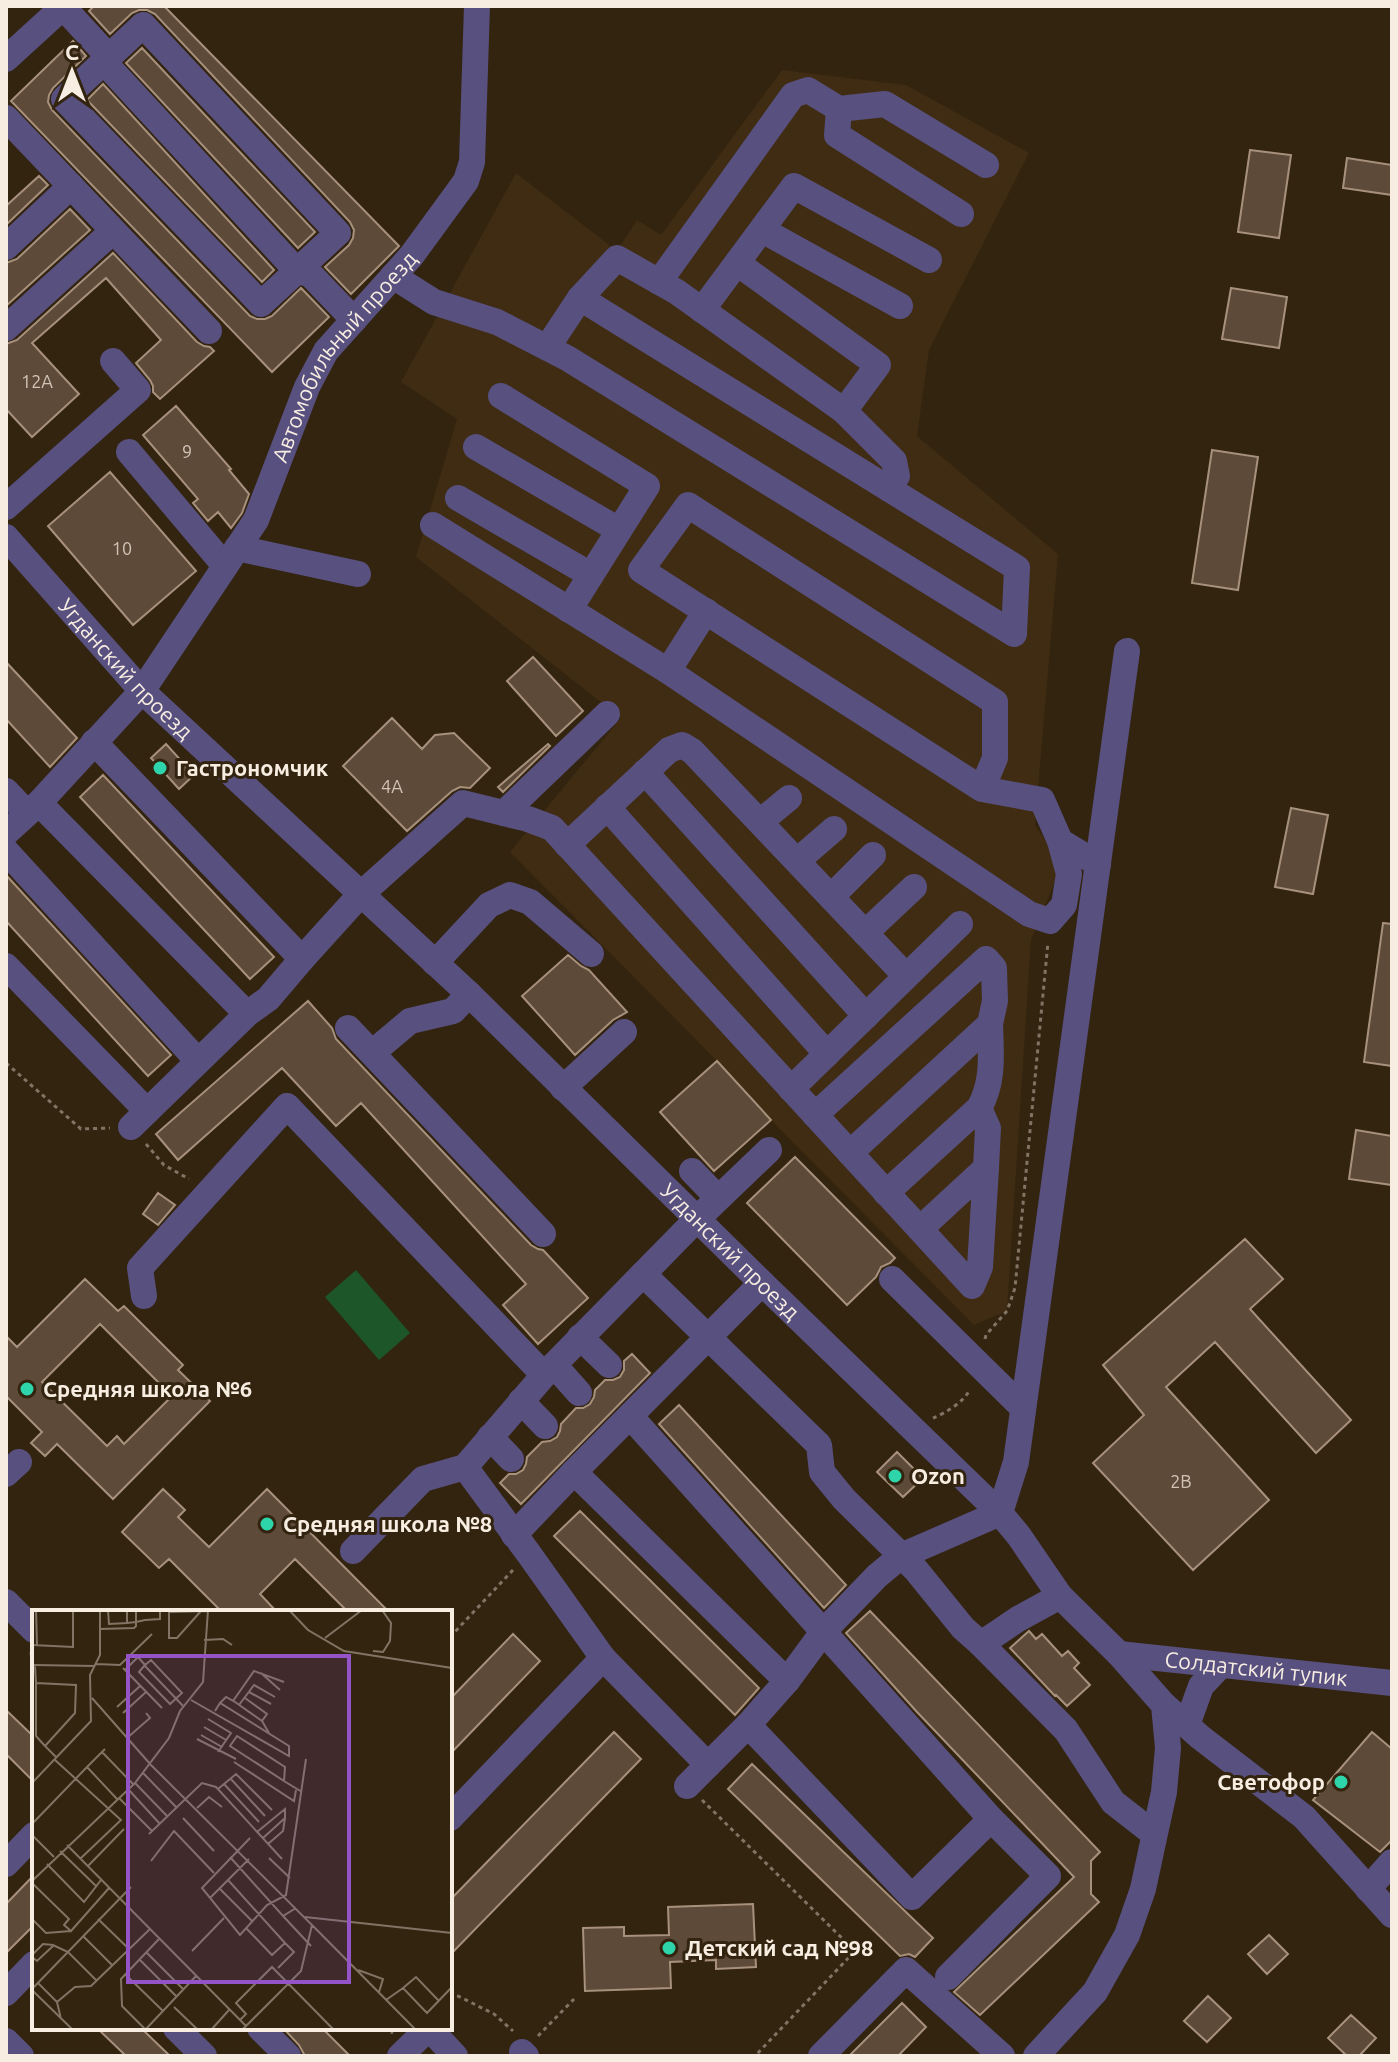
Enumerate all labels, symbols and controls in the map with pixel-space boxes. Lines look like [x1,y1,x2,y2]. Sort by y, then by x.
north arrow [32,32,112,112]
text: С [65,39,79,64]
street label: Автомобильный проезд [266,246,421,465]
house number: 12А [21,371,53,391]
house number: 9 [182,441,192,461]
house number: 10 [112,538,132,558]
street label: Угданский проезд [54,593,198,744]
place label: Гастрономчик [176,755,329,780]
marker: Гастрономчик [151,759,169,777]
house number: 4А [381,776,403,796]
street label: Угданский проезд [656,1178,805,1325]
place label: Средняя школа №6 [43,1376,252,1401]
marker: Средняя школа №6 [18,1380,36,1398]
place label: Ozon [911,1463,965,1488]
marker: Ozon [886,1467,904,1485]
house number: 2В [1170,1471,1192,1491]
place label: Средняя школа №8 [283,1511,492,1536]
marker: Средняя школа №8 [258,1515,276,1533]
inset map [32,1610,452,2030]
street label: Солдатский тупик [1164,1646,1349,1690]
place label: Светофор [1217,1769,1325,1794]
marker: Светофор [1332,1773,1350,1791]
place label: Детский сад №98 [685,1935,873,1960]
marker: Детский сад №98 [660,1939,678,1957]

